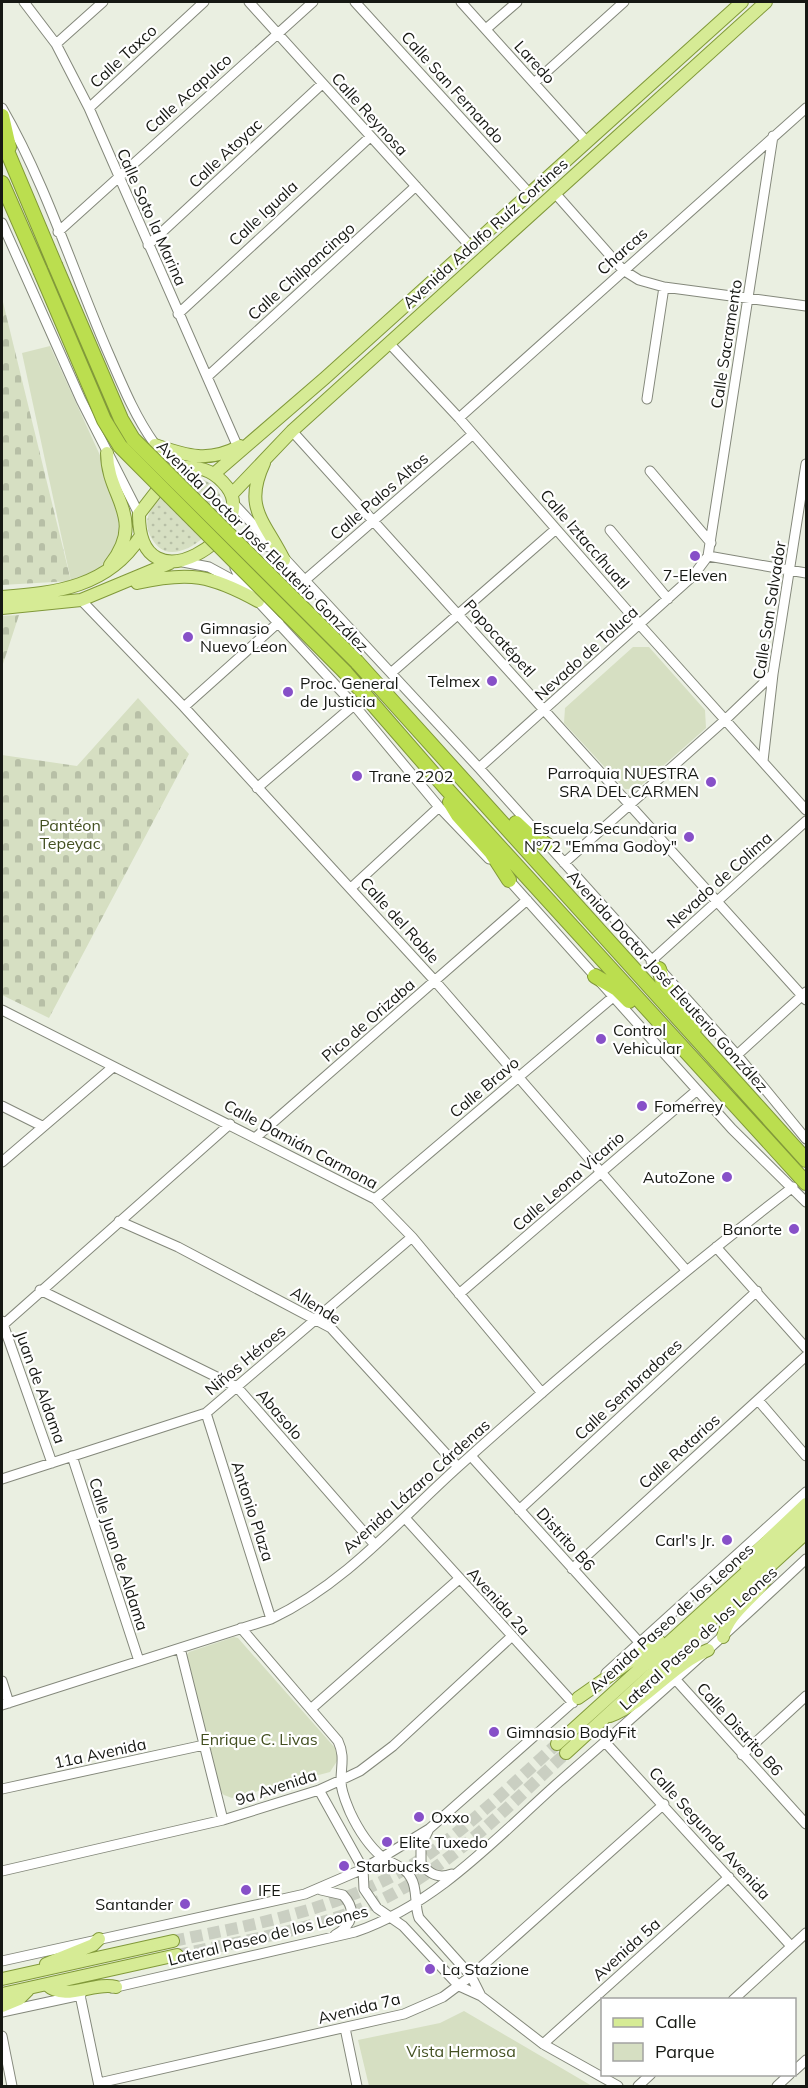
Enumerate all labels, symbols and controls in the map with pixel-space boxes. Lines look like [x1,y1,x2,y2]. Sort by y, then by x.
street label: Calle Taxco [85,20,161,92]
street label: Calle San Fernando [397,27,509,147]
street label: Laredo [510,36,560,88]
street label: Calle Acapulco [141,49,235,137]
street label: Calle Reynosa [327,68,413,160]
street label: Calle Atoyac [184,114,266,192]
street label: Calle Soto la Marina [113,145,191,289]
street label: Avenida Adolfo Ruíz Cortines [398,153,572,313]
street label: Calle Iguala [224,176,302,250]
street label: Calle Chilpancingo [243,218,359,324]
street label: Charcas [593,223,651,279]
street label: Calle Sacramento [706,278,746,410]
street label: Avenida Doctor José Eleuterio González [153,436,373,656]
street label: Calle Palos Altos [326,448,432,544]
street label: Calle Iztaccíhuatl [536,485,634,593]
street label: Calle San Salvador [748,539,790,681]
marker: 7-Eleven [688,549,702,563]
place label: 7-Eleven [663,565,727,585]
street label: Popocatépetl [460,595,540,681]
street label: Nevado de Toluca [530,601,642,705]
place label: Gimnasio Nuevo Leon [200,618,287,656]
marker: Gimnasio Nuevo Leon [181,630,195,644]
place label: Telmex [428,671,480,691]
place label: Proc. General de Justicia [300,673,399,711]
marker: Telmex [485,674,499,688]
marker: Proc. General de Justicia [281,685,295,699]
place label: Parroquia NUESTRA SRA DEL CARMEN [547,763,699,801]
place label: Trane 2202 [369,766,453,786]
marker: Trane 2202 [350,769,364,783]
marker: Parroquia NUESTRA SRA DEL CARMEN [704,775,718,789]
park label: Pantéon Tepeyac [39,815,101,853]
place label: Escuela Secundaria N°72 "Emma Godoy" [524,818,677,856]
street label: Nevado de Colima [662,828,776,932]
marker: Escuela Secundaria N°72 "Emma Godoy" [682,830,696,844]
street label: Avenida Doctor José Eleuterio González [563,866,773,1096]
street label: Calle del Roble [356,873,444,967]
street label: Pico de Orizaba [317,974,419,1066]
place label: Control Vehicular [613,1020,682,1058]
marker: Control Vehicular [594,1032,608,1046]
street label: Calle Bravo [445,1052,523,1122]
street label: Calle Damián Carmona [221,1095,381,1193]
place label: Fomerrey [654,1096,724,1116]
marker: Fomerrey [635,1099,649,1113]
street label: Calle Leona Vicario [508,1127,628,1235]
place label: AutoZone [643,1167,715,1187]
marker: AutoZone [720,1170,734,1184]
place label: Banorte [723,1219,782,1239]
marker: Banorte [787,1222,801,1236]
street label: Allende [287,1282,345,1328]
street label: Niños Héroes [201,1321,289,1399]
street label: Juan de Aldama [11,1328,71,1446]
street label: Calle Sembradores [570,1334,686,1444]
street label: Abasolo [252,1384,308,1444]
street label: Calle Rotarios [634,1409,724,1493]
street label: Avenida Lázaro Cárdenas [338,1414,494,1558]
street label: Antonio Plaza [227,1458,279,1564]
street label: Calle Juan de Aldama [85,1475,153,1633]
street label: Distrito B6 [532,1503,600,1575]
place label: Carl's Jr. [655,1530,715,1550]
marker: Carl's Jr. [720,1533,734,1547]
street label: Avenida Paseo de los Leones [585,1539,757,1697]
street label: Lateral Paseo de los Leones [615,1562,781,1714]
street label: Avenida 2a [463,1563,535,1639]
street label: Calle Distrito B6 [693,1678,787,1780]
place label: Gimnasio BodyFit [506,1722,636,1742]
marker: Gimnasio BodyFit [487,1725,501,1739]
park label: Enrique C. Livas [200,1729,318,1749]
street label: 11a Avenida [52,1733,148,1773]
street label: Calle Segunda Avenida [645,1762,775,1904]
street label: 9a Avenida [233,1764,319,1810]
place label: Oxxo [431,1807,469,1827]
marker: Oxxo [412,1810,426,1824]
place label: Elite Tuxedo [399,1832,488,1852]
marker: Elite Tuxedo [380,1835,394,1849]
place label: Starbucks [356,1856,430,1876]
marker: Starbucks [337,1859,351,1873]
place label: IFE [258,1880,281,1900]
marker: IFE [239,1883,253,1897]
place label: Santander [95,1894,173,1914]
marker: Santander [178,1897,192,1911]
street label: Lateral Paseo de los Leones [166,1900,370,1970]
street label: Avenida 5a [588,1913,664,1985]
place label: La Stazione [442,1959,529,1979]
marker: La Stazione [423,1962,437,1976]
street label: Avenida 7a [316,1988,402,2028]
legend [601,1998,796,2076]
text: Calle [655,2010,696,2033]
text: Parque [655,2040,714,2063]
park label: Vista Hermosa [406,2041,516,2061]

